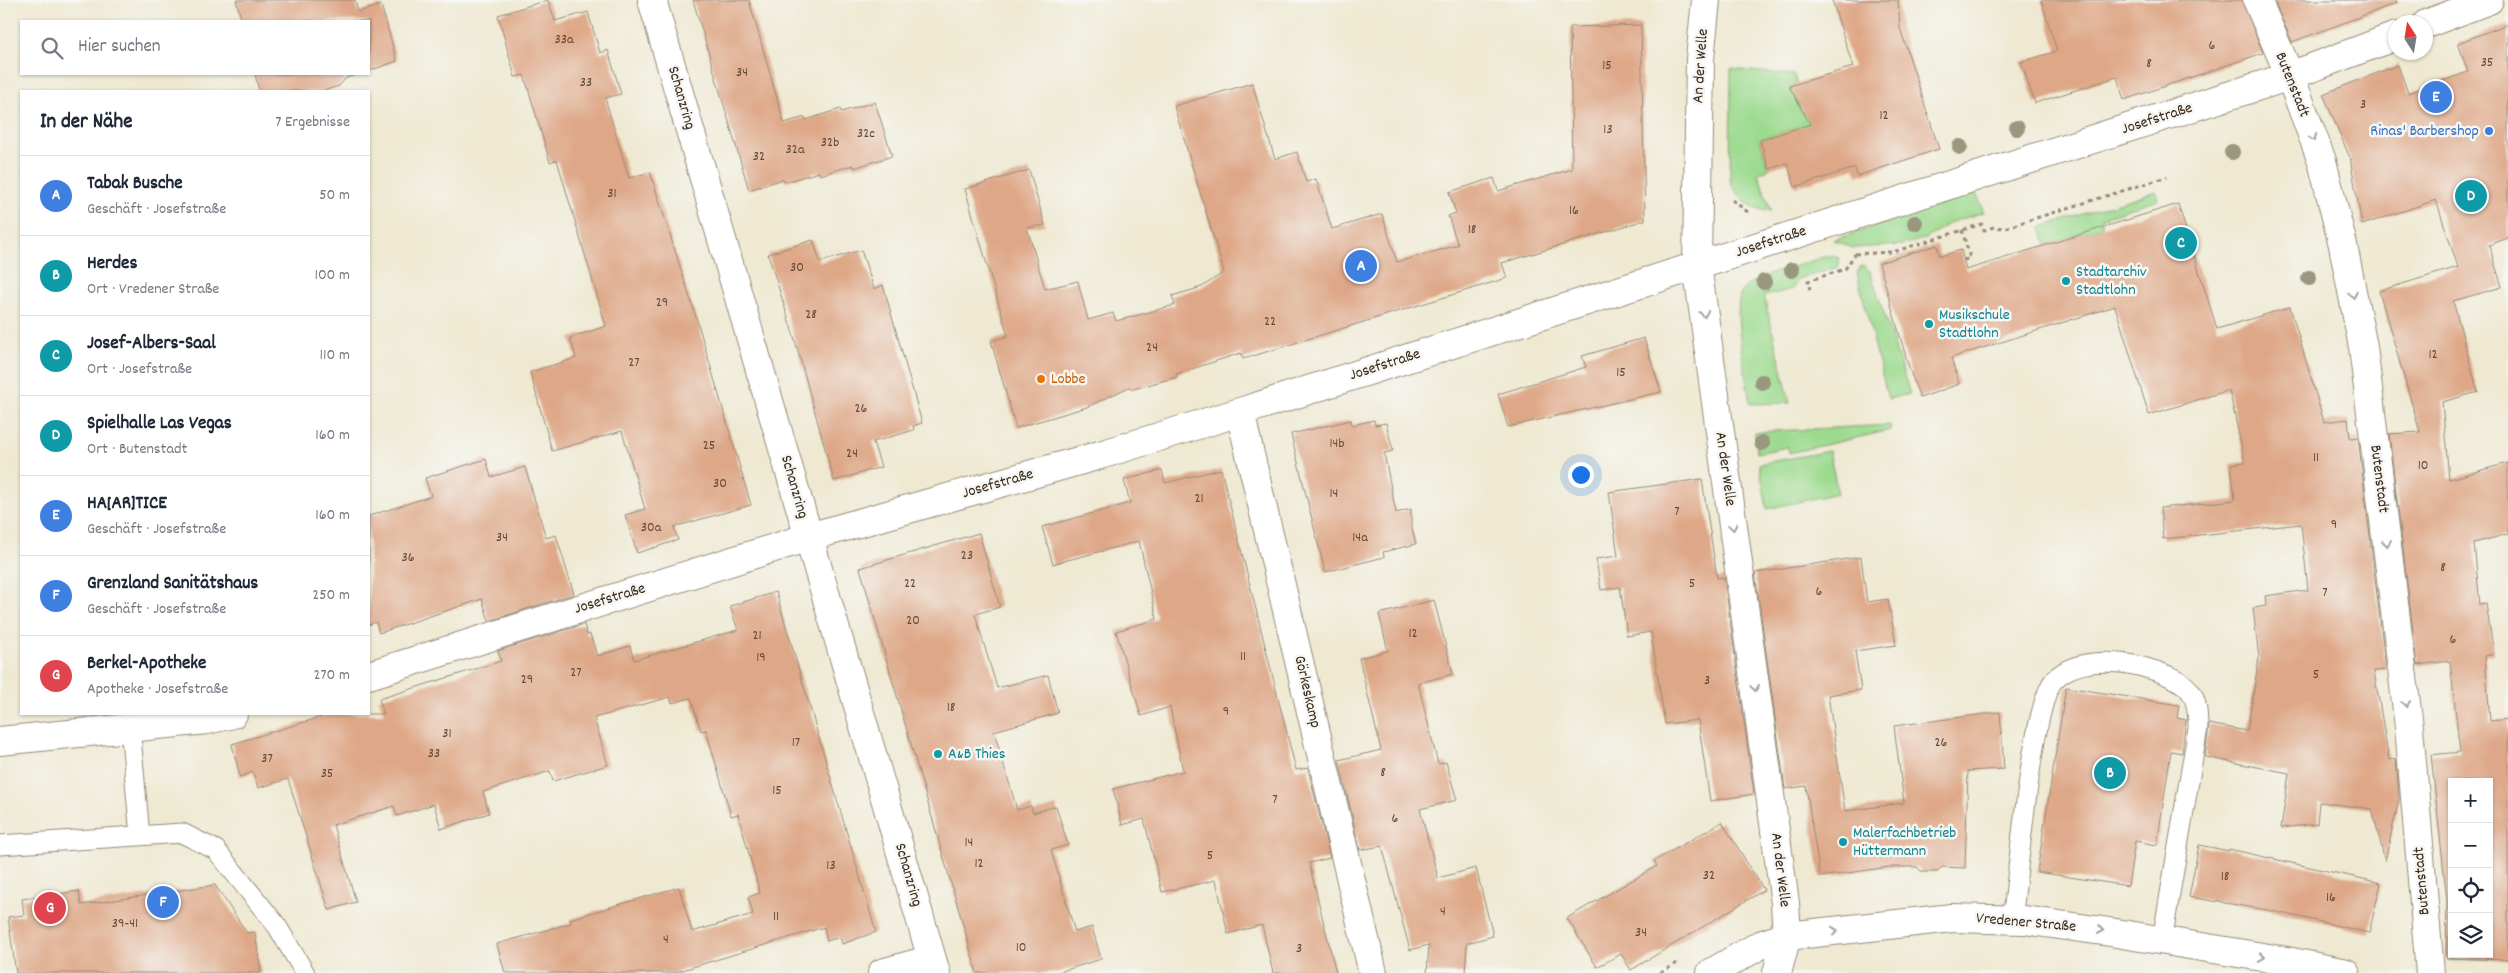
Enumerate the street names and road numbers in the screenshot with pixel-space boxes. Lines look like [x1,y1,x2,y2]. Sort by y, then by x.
street label: An der Welle [1687,28,1715,104]
street label: Butenstadt [2269,49,2316,121]
street label: Schanzring [661,64,701,132]
street label: Josefstraße [2119,97,2195,141]
street label: Josefstraße [1733,220,1809,264]
street label: Josefstraße [1347,343,1423,387]
street label: An der Welle [1708,430,1742,508]
street label: Butenstadt [2363,444,2395,514]
street label: Schanzring [774,453,814,521]
street label: Josefstraße [960,463,1036,505]
street label: Josefstraße [572,577,648,621]
street label: Görkeskamp [1287,653,1327,731]
street label: An der Welle [1764,831,1796,909]
street label: Schanzring [888,841,928,909]
street label: Butenstadt [2408,846,2436,916]
street label: Vredener Straße [1975,907,2077,939]

